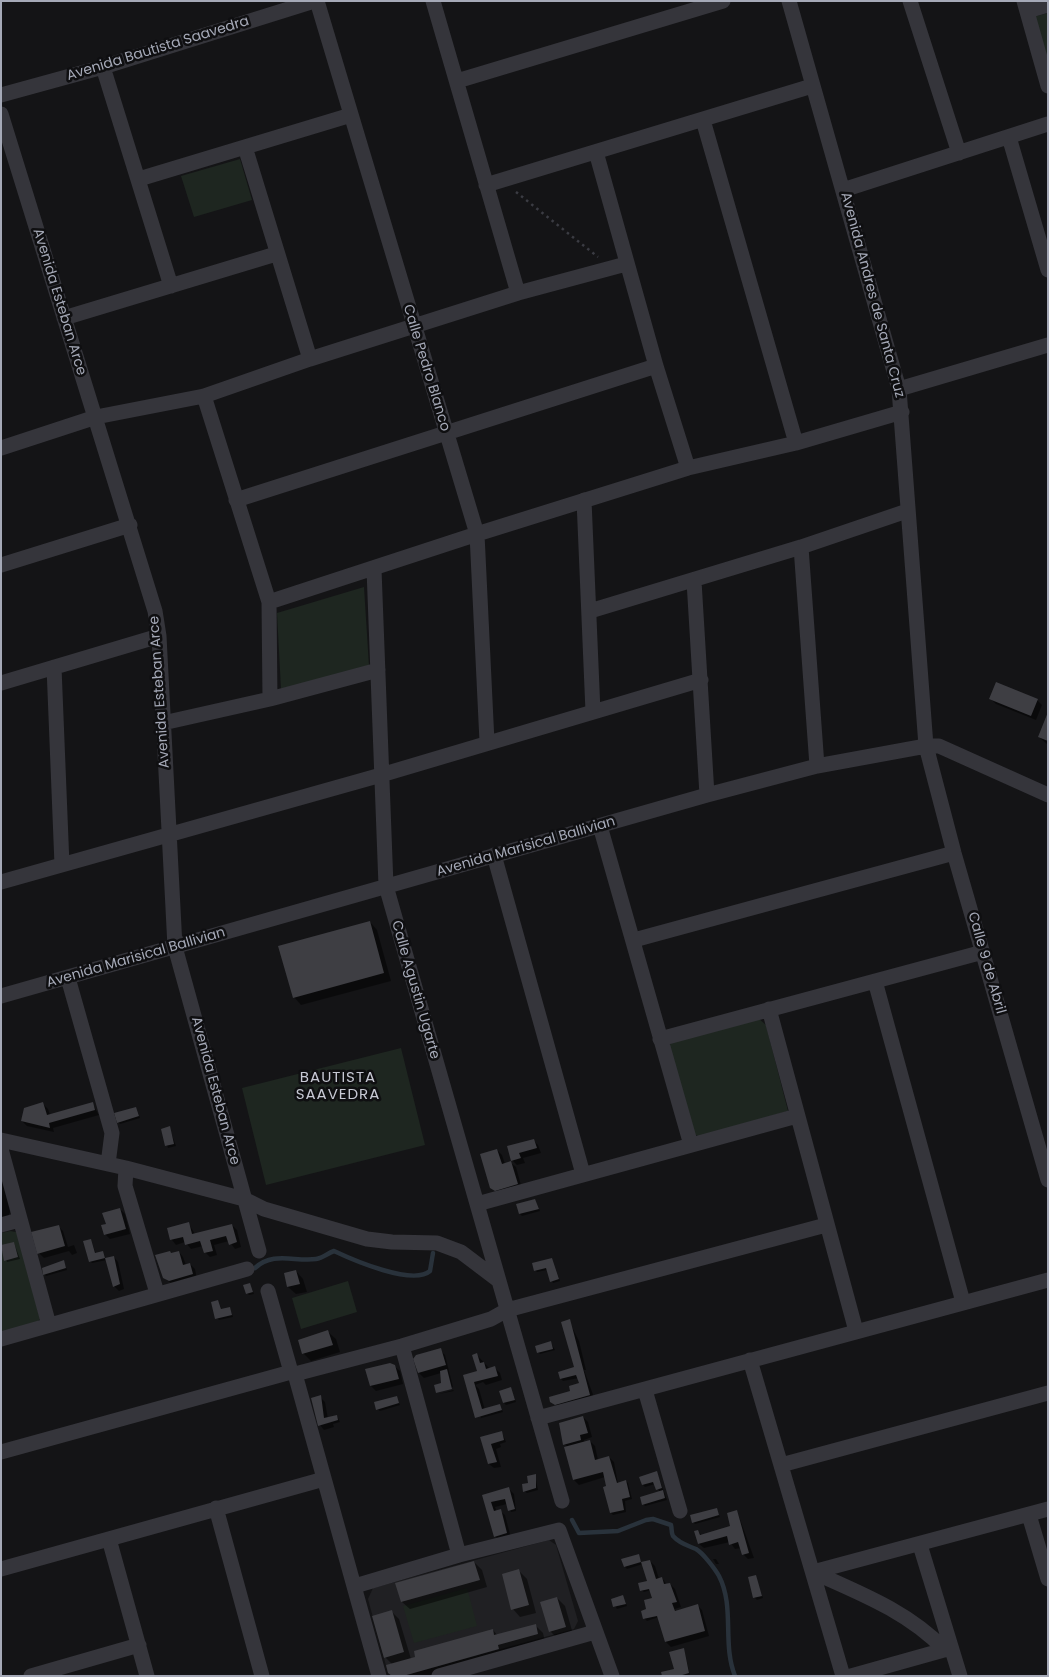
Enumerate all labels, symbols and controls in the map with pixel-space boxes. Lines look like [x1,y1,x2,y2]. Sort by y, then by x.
street label: Avenida Bautista Saavedra [65,13,251,85]
street label: Avenida Andres de Santa Cruz [836,190,908,400]
street label: Avenida Esteban Arce [29,226,89,378]
street label: Calle Pedro Blanco [399,303,453,433]
street label: Avenida Esteban Arce [146,615,174,769]
street label: Avenida Marisical Ballivian [435,813,617,881]
street label: Calle 9 de Abril [963,910,1009,1016]
street label: Calle Agustin Ugarte [387,919,443,1061]
street label: Avenida Marisical Ballivian [45,924,227,992]
street label: Avenida Esteban Arce [187,1015,243,1167]
district label: BAUTISTA SAAVEDRA [295,1069,381,1104]

